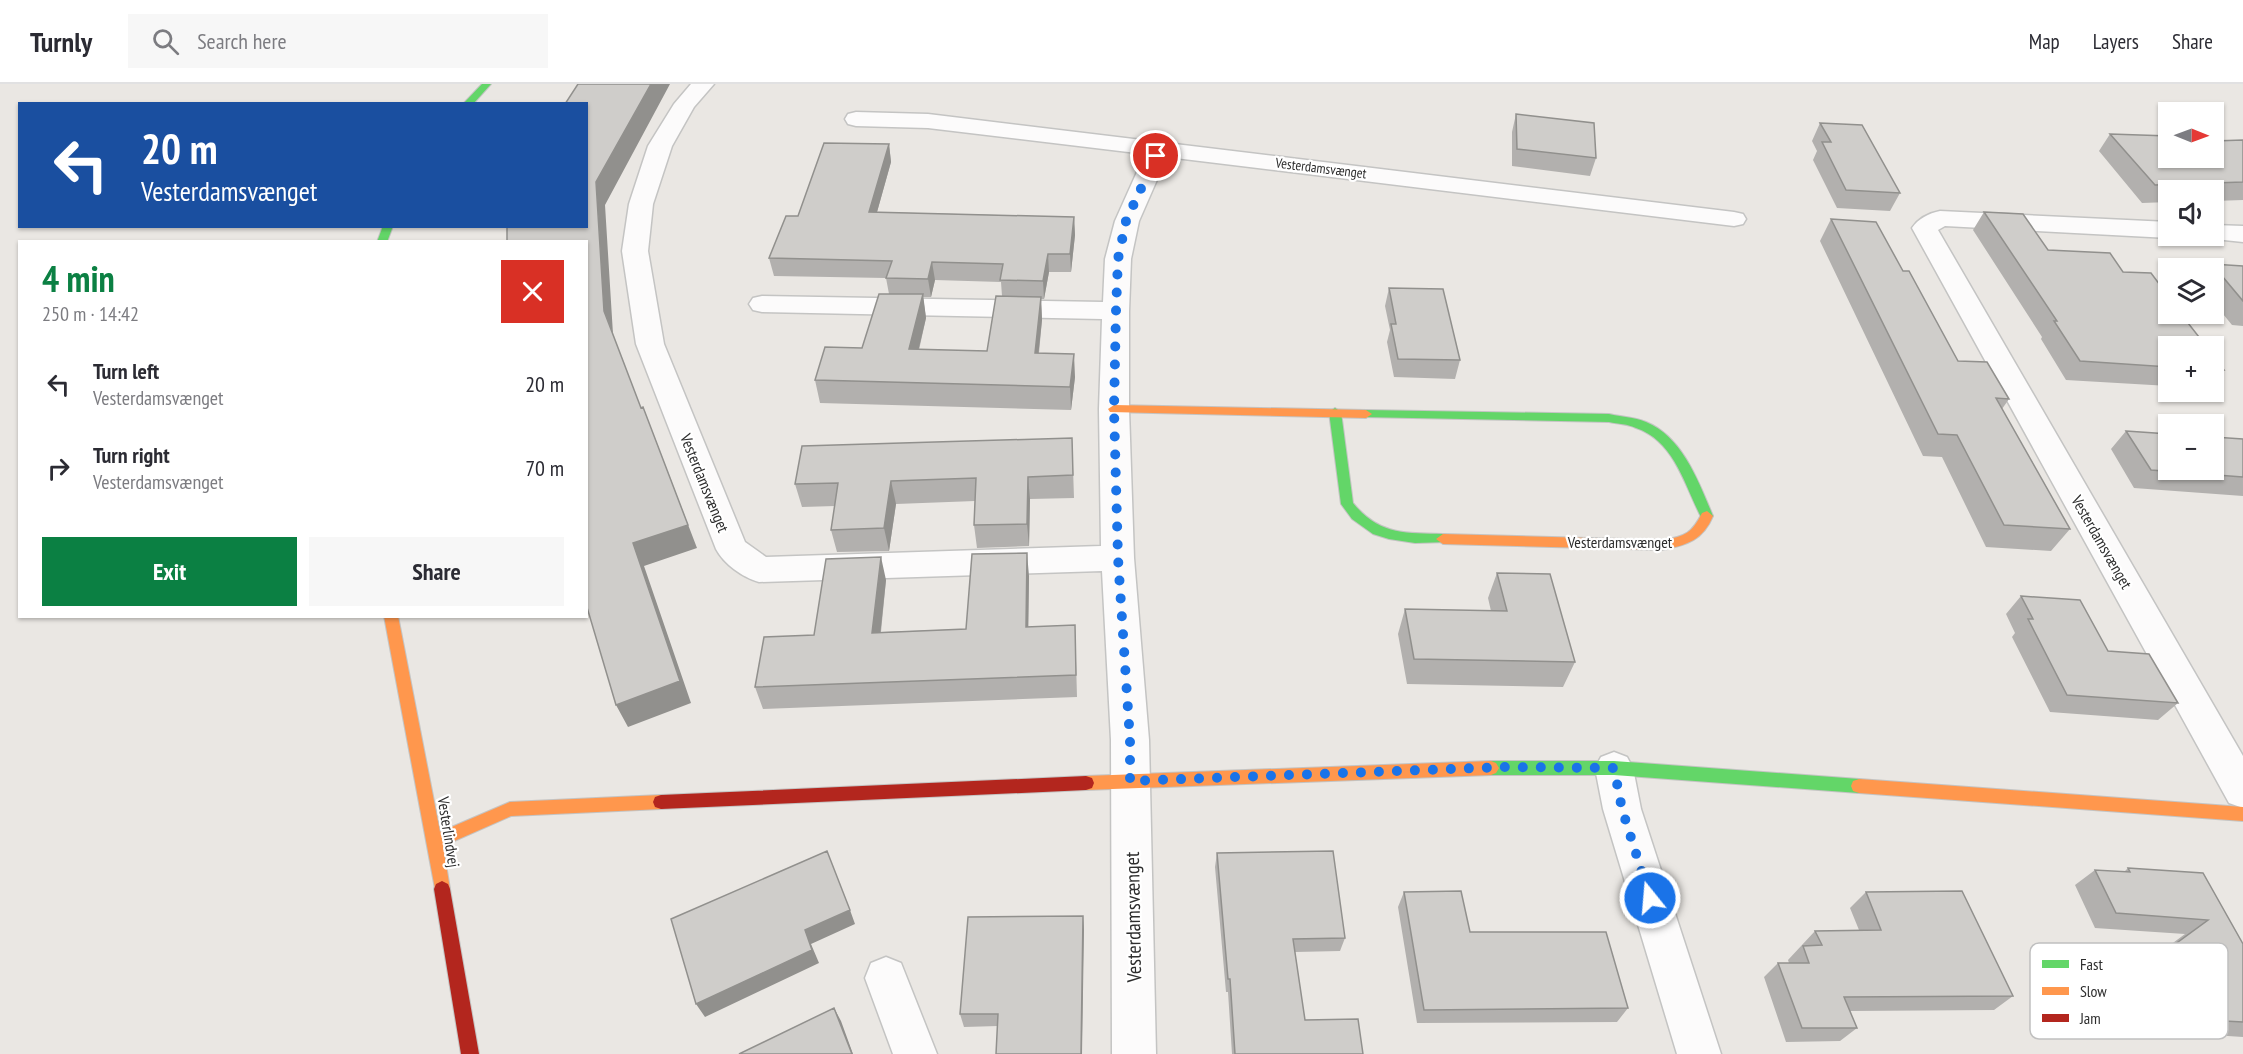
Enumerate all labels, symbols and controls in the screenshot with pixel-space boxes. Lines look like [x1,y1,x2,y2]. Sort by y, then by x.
search box [128,14,548,68]
text: Turnly [30,23,92,60]
icon: search [149,25,182,58]
text: Search here [197,27,287,55]
text: Map [2029,28,2060,55]
text: Layers [2093,28,2139,55]
text: Share [2172,28,2213,55]
north arrow [2158,102,2224,168]
map controls [2158,102,2224,480]
text: 20 m [141,121,218,176]
icon: left [42,126,120,204]
pin [1130,130,1181,181]
icon: arrive [1139,139,1172,172]
street label: Vesterdamsvænget [1274,153,1368,183]
text: Vesterdamsvænget [141,174,317,208]
button: sound [2158,180,2224,246]
text: 4 min [42,255,115,302]
button: layers [2158,258,2224,324]
button: close [501,260,564,323]
text: 250 m · 14:42 [42,301,139,327]
button: + [2158,336,2224,402]
text: Turn left [93,357,159,385]
icon: left [42,368,75,401]
text: 20 m [525,370,564,398]
text: Vesterdamsvænget [93,385,224,411]
button: − [2158,414,2224,480]
street label: Vesterdamsvænget [676,430,734,536]
text: Turn right [93,441,170,469]
icon: right [42,452,75,485]
text: 70 m [525,454,564,482]
text: Vesterdamsvænget [93,469,224,495]
street label: Vesterdamsvænget [2067,491,2137,593]
street label: Vesterdamsvænget [1567,532,1673,552]
button: Exit [42,537,297,606]
button: Share [309,537,564,606]
street label: Vesterlindvej [433,794,464,869]
street label: Vesterdamsvænget [1119,851,1147,984]
position arrow [1618,866,1682,930]
legend [2030,943,2228,1039]
text: Fast [2080,954,2103,974]
text: Slow [2080,981,2107,1001]
text: Jam [2079,1008,2101,1028]

